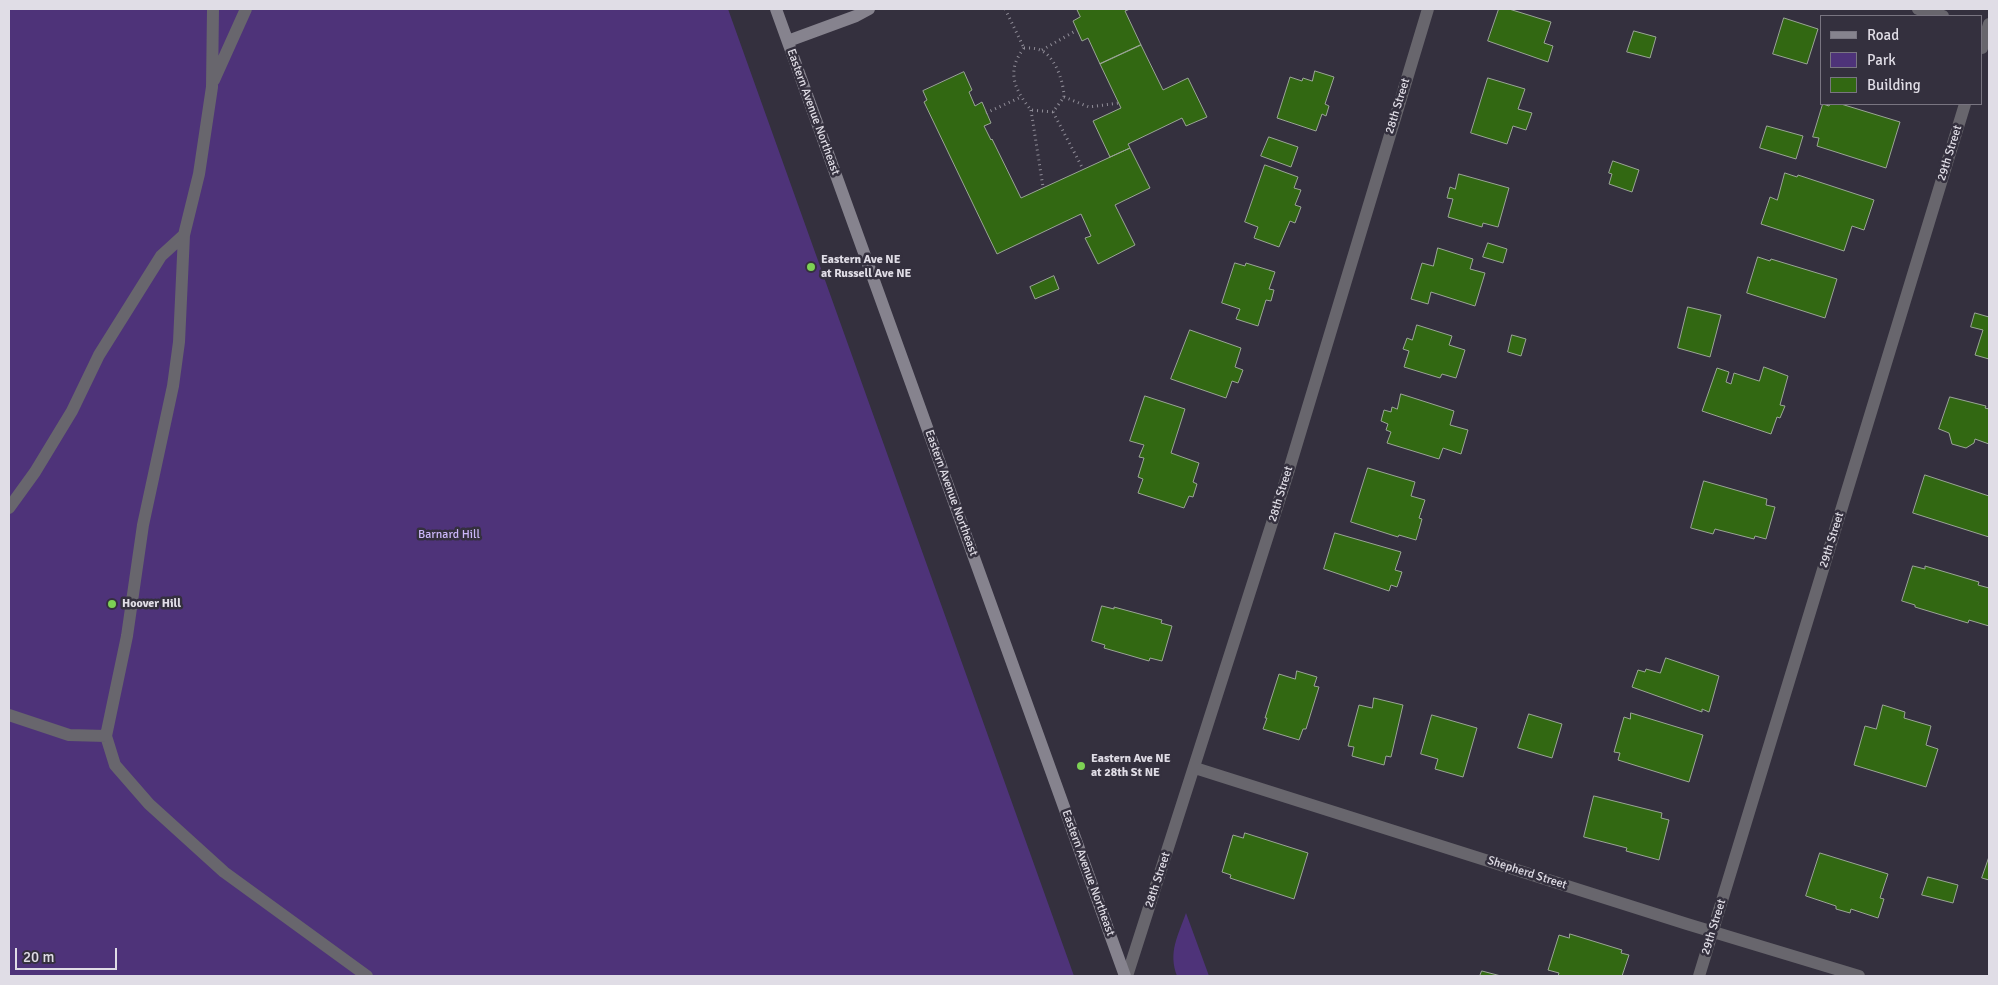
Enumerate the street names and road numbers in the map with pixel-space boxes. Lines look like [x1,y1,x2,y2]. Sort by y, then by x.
street label: Eastern Avenue Northeast [783,47,843,177]
street label: 28th Street [1383,76,1413,136]
street label: 29th Street [1935,123,1965,183]
street label: Eastern Avenue Northeast [921,428,981,558]
street label: 28th Street [1266,464,1296,524]
street label: 29th Street [1817,510,1847,570]
street label: Eastern Avenue Northeast [1058,808,1118,938]
street label: 28th Street [1142,850,1174,910]
street label: Shepherd Street [1485,853,1569,893]
street label: 29th Street [1699,897,1729,957]

